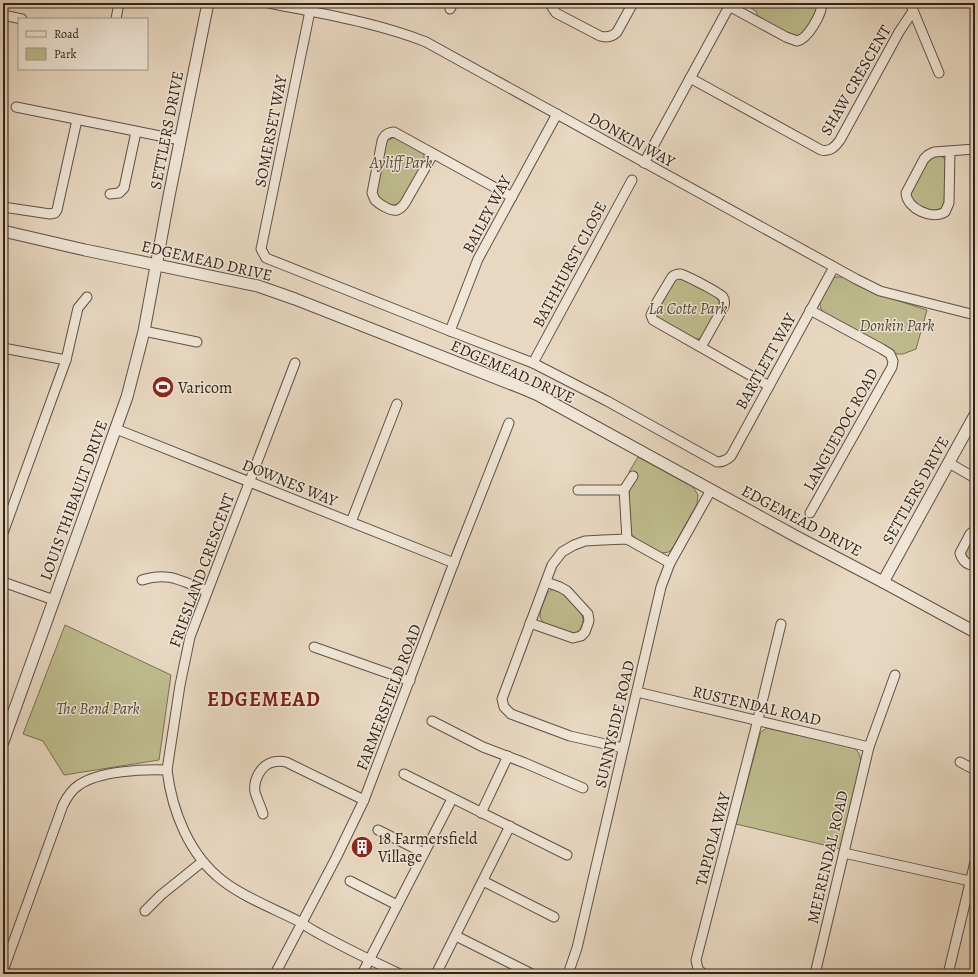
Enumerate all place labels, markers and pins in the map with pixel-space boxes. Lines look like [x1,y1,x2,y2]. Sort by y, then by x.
sports icon: Varicom [150,374,176,400]
place label: Varicom [177,377,232,399]
place label: 18 Farmersfield Village [377,828,478,868]
building icon: 18 Farmersfield Village [349,834,375,860]

